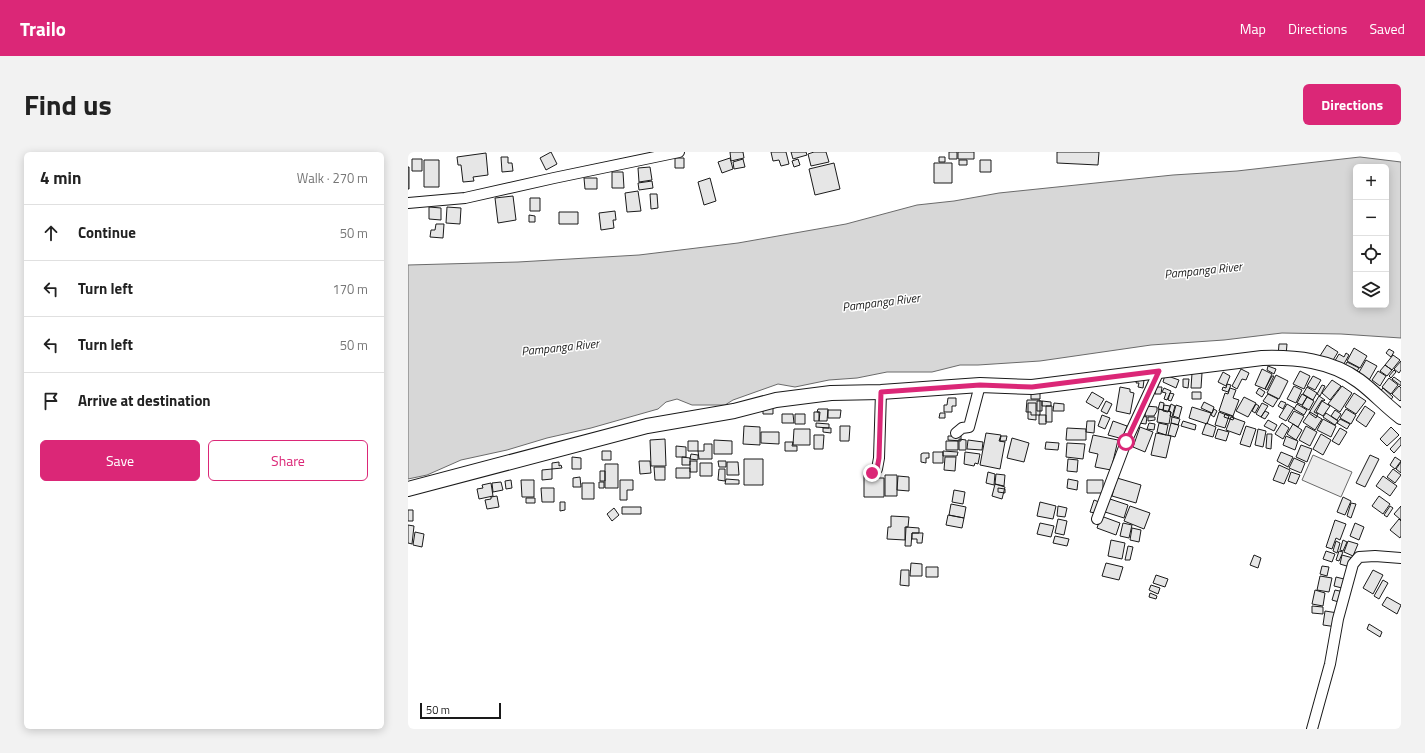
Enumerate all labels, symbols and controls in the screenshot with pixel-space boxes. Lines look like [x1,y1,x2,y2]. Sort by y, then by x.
text: Trailo [20,14,66,43]
text: Map [1240,18,1266,39]
text: Directions [1288,18,1347,39]
text: Saved [1369,18,1405,39]
text: Find us [24,83,112,126]
button: Directions [1303,84,1401,125]
map controls [1353,164,1389,308]
button: + [1353,164,1389,200]
text: 4 min [40,165,81,191]
text: Walk · 270 m [297,168,368,188]
button: − [1353,200,1389,236]
text: Continue [78,221,136,244]
icon: ahead [40,222,62,244]
text: 50 m [340,223,368,243]
button: locate [1353,236,1389,272]
water label: Pampanga River [1163,256,1245,284]
button: layers [1353,272,1389,308]
text: Turn left [78,277,133,300]
icon: left [40,278,62,300]
text: 170 m [332,279,368,299]
water label: Pampanga River [841,288,923,316]
text: Turn left [78,333,133,356]
water label: Pampanga River [520,333,602,361]
icon: left [40,334,62,356]
text: 50 m [340,335,368,355]
text: Arrive at destination [78,389,211,412]
icon: arrive [40,390,62,412]
route start [1117,433,1135,451]
button: Save [40,440,200,481]
button: Share [208,440,368,481]
route end [863,464,881,482]
scale bar [420,701,501,720]
text: 50 m [426,702,450,718]

